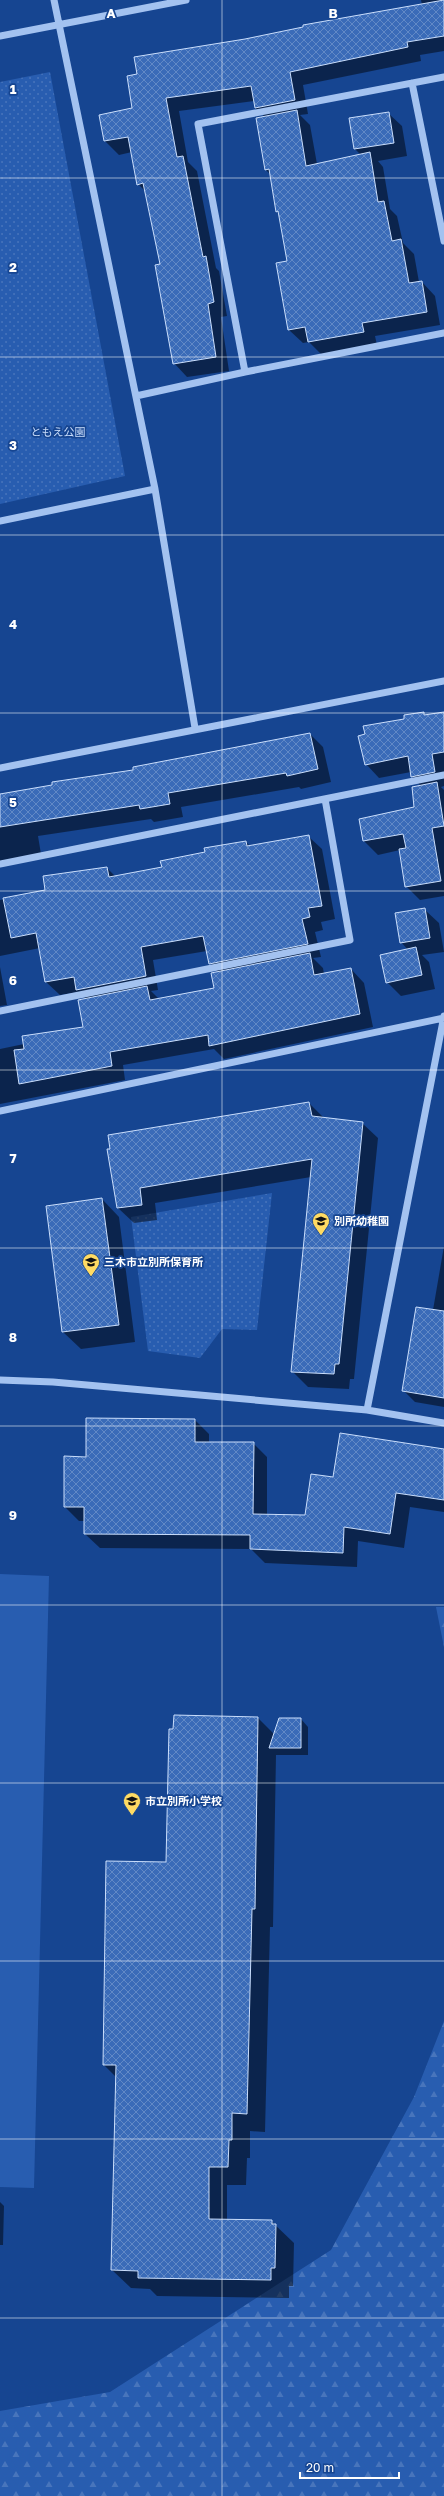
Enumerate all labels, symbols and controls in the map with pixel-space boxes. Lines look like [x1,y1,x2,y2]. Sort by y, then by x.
text: A [106,5,116,21]
text: B [328,5,338,21]
text: 1 [10,81,17,97]
text: 2 [9,259,17,275]
park label: ともえ公園 [31,425,86,438]
text: 3 [9,437,17,453]
text: 4 [9,616,17,632]
text: 5 [9,794,17,810]
text: 6 [9,972,17,988]
text: 7 [9,1150,17,1166]
school or university icon: 別所幼稚園 [311,1211,331,1236]
place label: 別所幼稚園 [334,1214,389,1227]
school or university icon: 三木市立別所保育所 [81,1252,101,1277]
place label: 三木市立別所保育所 [104,1255,203,1268]
text: 8 [9,1329,17,1345]
text: 9 [9,1507,17,1523]
school or university icon: 市立別所小学校 [122,1791,142,1816]
place label: 市立別所小学校 [145,1794,222,1807]
scale bar [300,2454,399,2480]
text: 20 m [306,2460,334,2475]

